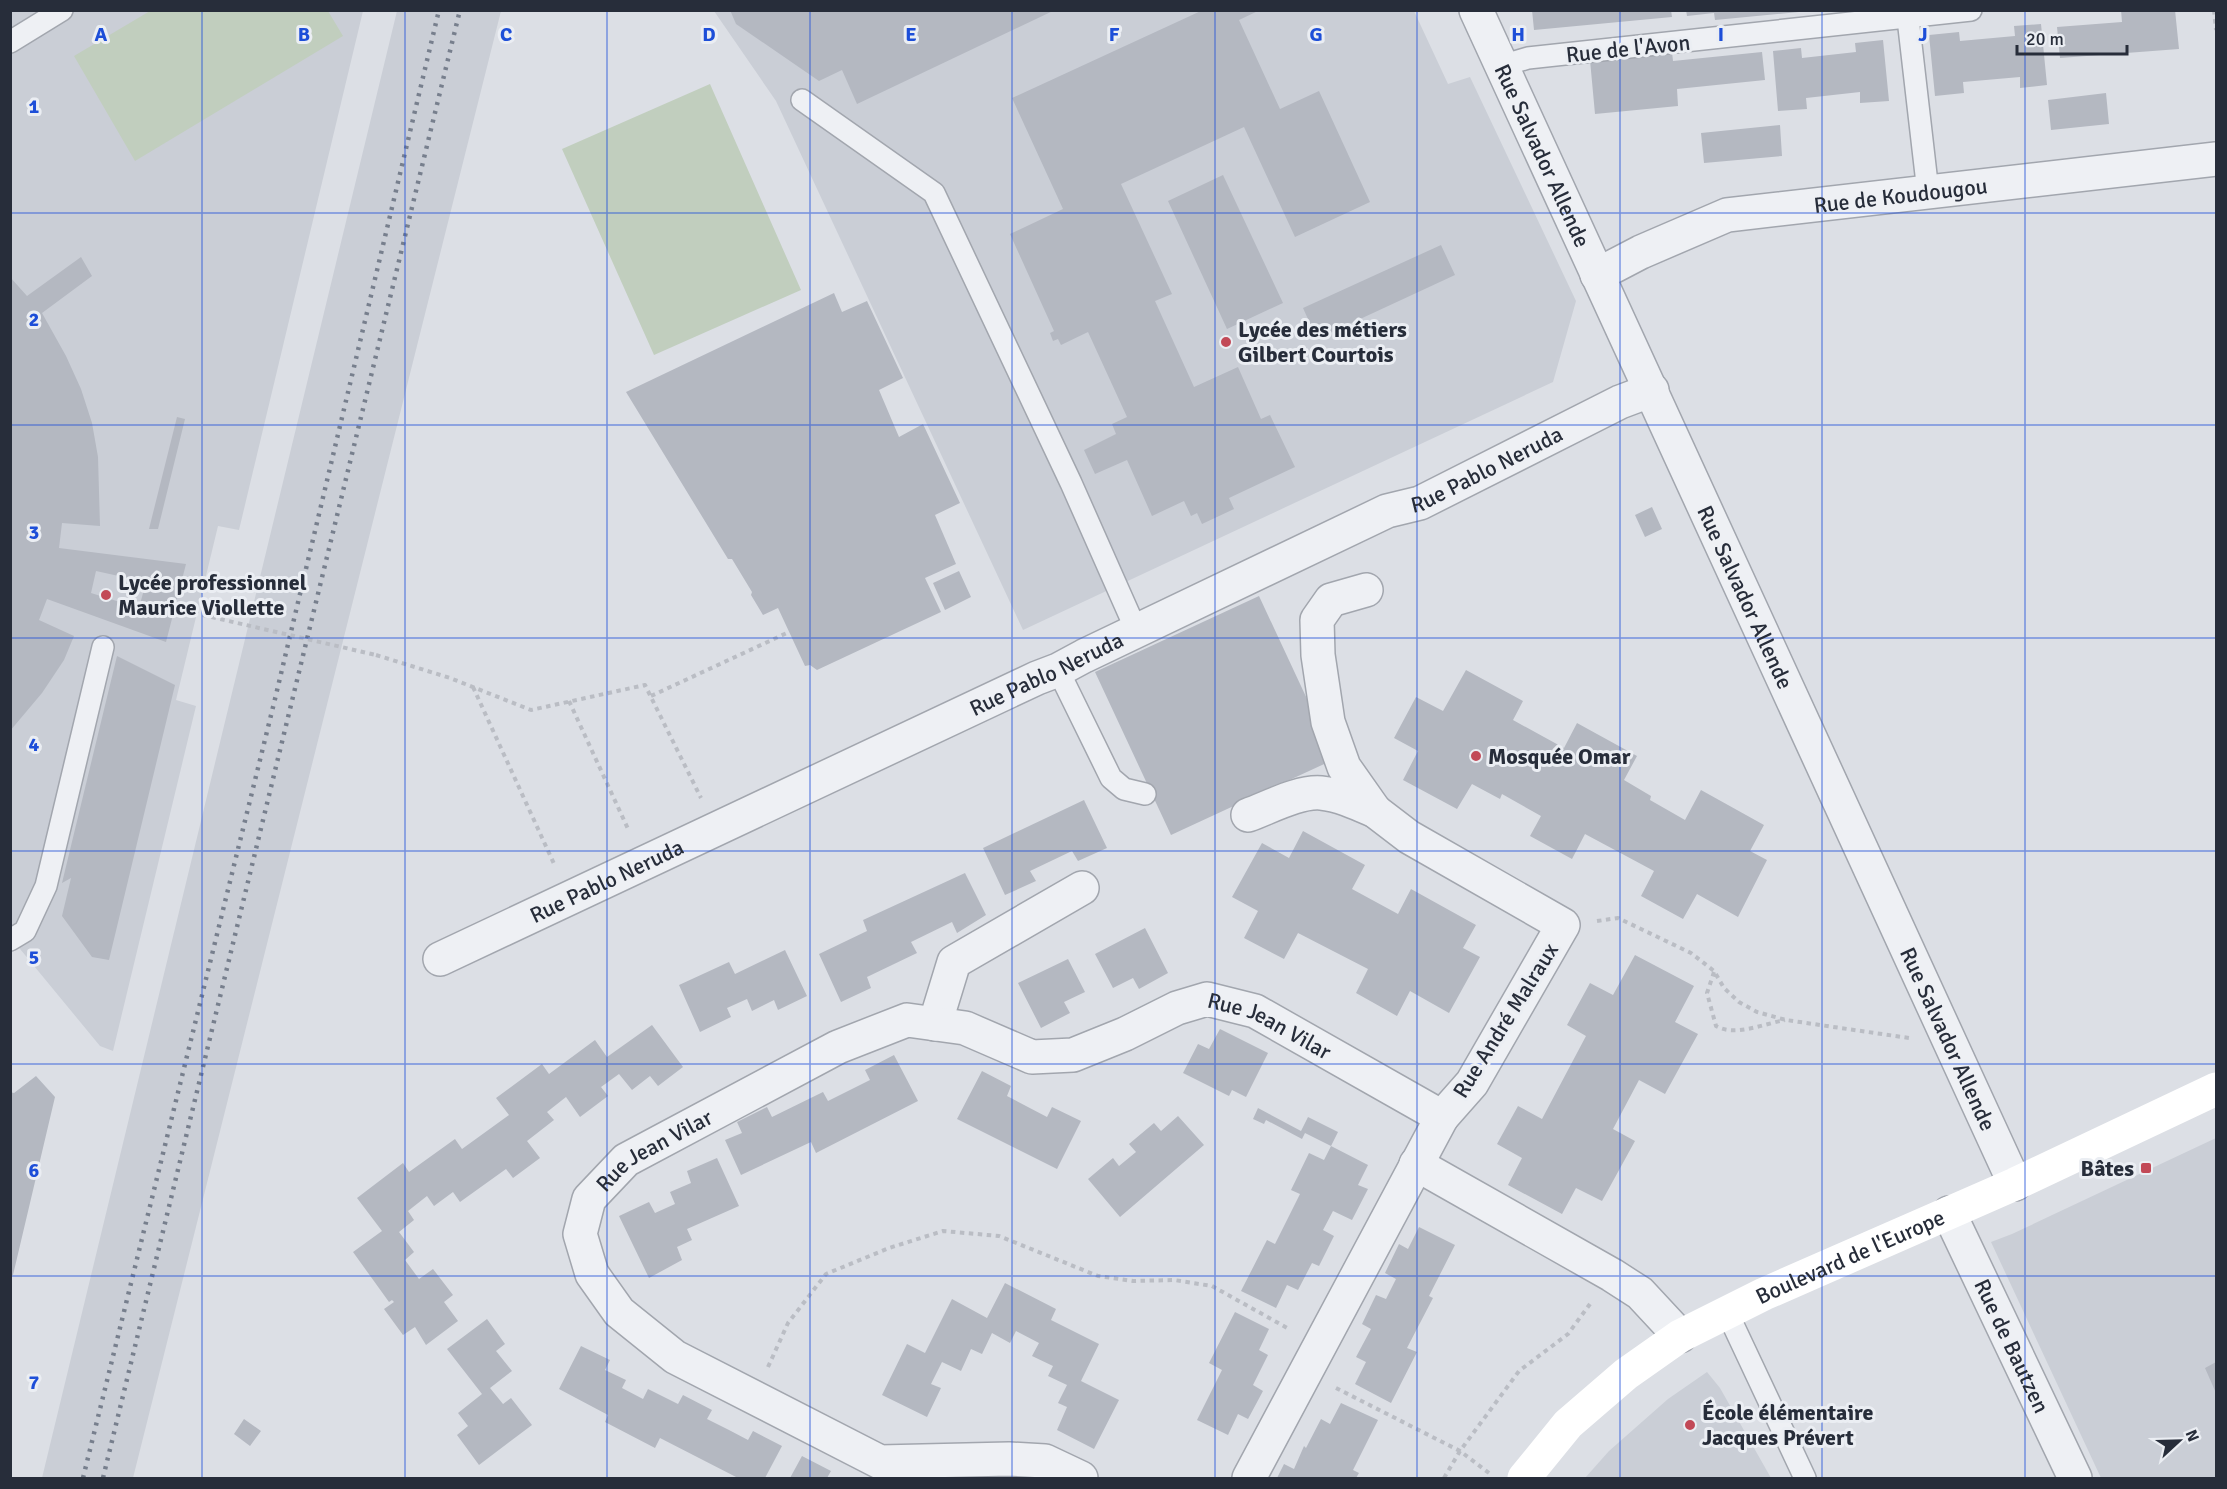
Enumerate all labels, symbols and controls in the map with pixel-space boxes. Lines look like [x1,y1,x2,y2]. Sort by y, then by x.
scale bar [2017,18,2126,56]
text: A [95,22,108,47]
text: B [298,22,310,47]
text: C [500,22,512,47]
text: D [702,22,716,47]
text: E [905,22,917,47]
text: F [1109,22,1120,47]
text: G [1309,22,1323,47]
text: H [1511,22,1525,47]
text: I [1718,22,1724,47]
text: J [1918,22,1928,47]
text: 20 m [2026,28,2064,50]
street label: Rue de l'Avon [1565,29,1691,68]
street label: Rue Salvador Allende [1489,60,1596,252]
text: 1 [29,94,40,119]
street label: Rue de Koudougou [1812,172,1989,219]
text: 2 [29,307,39,332]
place label: Lycée des métiers Gilbert Courtois [1238,316,1407,368]
marker: Lycée des métiers Gilbert Courtois [1219,335,1233,349]
street label: Rue Pablo Neruda [1408,420,1567,519]
street label: Rue Salvador Allende [1691,501,1799,693]
text: 3 [29,520,39,545]
place label: Lycée professionnel Maurice Viollette [118,569,307,621]
marker: Lycée professionnel Maurice Viollette [99,588,113,602]
street label: Rue Pablo Neruda [965,626,1128,722]
text: 4 [29,732,40,757]
place label: Mosquée Omar [1488,743,1631,770]
marker: Mosquée Omar [1469,749,1483,763]
street label: Rue Pablo Neruda [525,833,688,929]
street label: Rue André Malraux [1447,938,1564,1103]
street label: Rue Salvador Allende [1894,943,2002,1135]
text: 5 [29,945,39,970]
street label: Rue Jean Vilar [1205,987,1336,1065]
street label: Rue Jean Vilar [590,1104,717,1197]
place label: Bâtes [2081,1155,2134,1182]
text: 6 [29,1158,40,1183]
marker: Bâtes [2139,1161,2153,1175]
street label: Boulevard de l'Europe [1751,1204,1949,1310]
street label: Rue de Bautzen [1968,1275,2055,1417]
text: 7 [29,1370,40,1395]
place label: École élémentaire Jacques Prévert [1702,1399,1873,1451]
north arrow [2149,1411,2209,1471]
marker: École élémentaire Jacques Prévert [1683,1418,1697,1432]
text: N [2181,1427,2203,1445]

